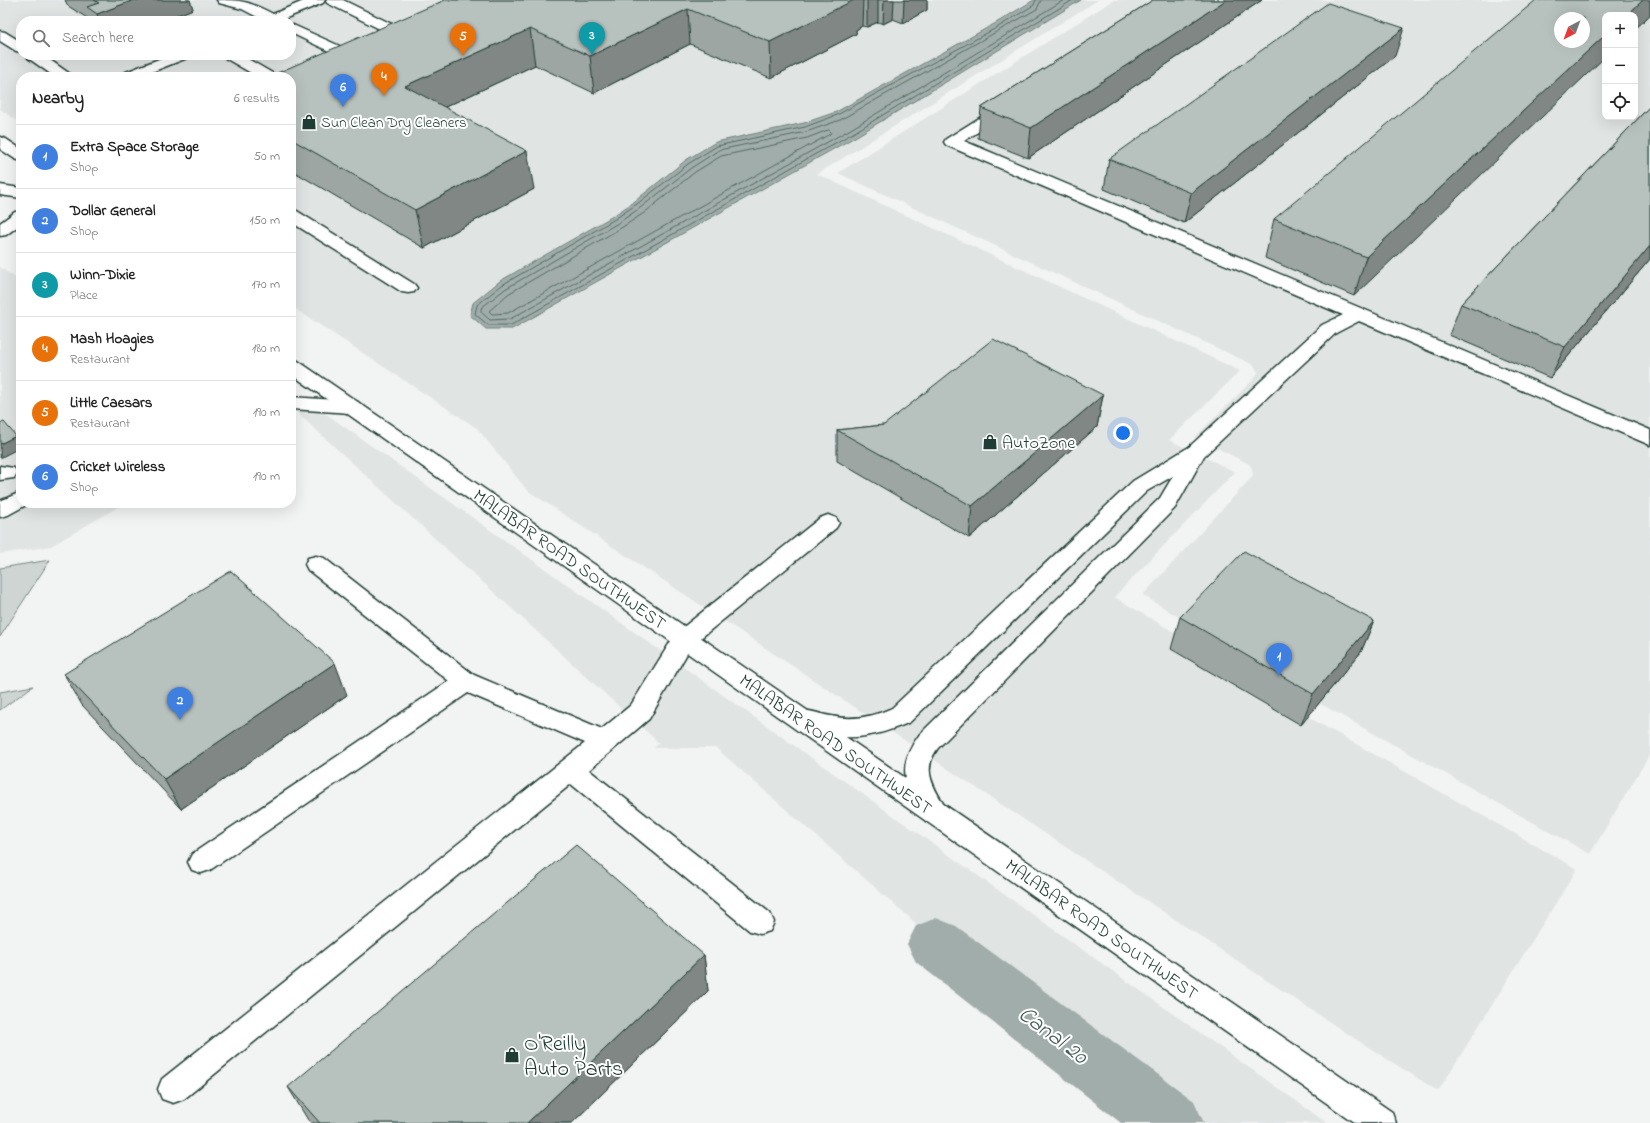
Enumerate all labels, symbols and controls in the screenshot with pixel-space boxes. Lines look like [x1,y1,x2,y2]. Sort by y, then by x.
north arrow [1554,12,1590,48]
map controls [1602,12,1638,120]
button: + [1602,12,1638,48]
search box [16,16,296,60]
pin: 3 [579,22,605,55]
pin: 5 [450,23,476,56]
icon: search [30,27,52,49]
text: Search here [62,27,134,49]
button: − [1602,48,1638,84]
pin: 4 [371,63,397,96]
pin: 6 [330,74,356,107]
button: locate [1602,84,1638,120]
text: Nearby [32,86,84,111]
text: 6 results [234,89,280,108]
place label: Sun Clean Dry Cleaners [321,112,467,135]
shop icon: Sun Clean Dry Cleaners [300,113,318,131]
text: Extra Space Storage [70,136,199,158]
text: 1 [43,147,47,166]
text: 50 m [254,147,280,166]
text: Shop [70,158,98,177]
text: Dollar General [70,200,155,222]
text: 2 [42,211,48,230]
text: 150 m [249,211,280,230]
text: Shop [70,222,98,241]
text: Winn-Dixie [70,264,135,286]
text: 3 [42,275,48,294]
text: 170 m [252,275,280,294]
text: Place [70,286,98,305]
text: Mash Hoagies [70,328,154,350]
text: 4 [42,339,48,358]
text: 180 m [252,339,280,358]
text: Restaurant [70,350,130,369]
text: Little Caesars [70,392,152,414]
text: 5 [41,403,49,422]
text: 190 m [253,403,280,422]
text: Restaurant [70,414,130,433]
your location [1113,423,1133,443]
place label: AutoZone [1002,431,1076,457]
shop icon: AutoZone [981,433,999,451]
text: Cricket Wireless [70,456,165,478]
text: 6 [42,467,48,486]
text: 190 m [253,467,280,486]
text: Shop [70,478,98,497]
street label: MALABAR ROAD SOUTHWEST [467,484,671,637]
pin: 1 [1266,643,1292,676]
street label: MALABAR ROAD SOUTHWEST [733,669,937,822]
pin: 2 [167,687,193,720]
street label: MALABAR ROAD SOUTHWEST [999,854,1203,1007]
water label: Canal 20 [1011,999,1095,1074]
place label: O'Reilly Auto Parts [524,1029,623,1086]
shop icon: O'Reilly Auto Parts [503,1046,521,1064]

